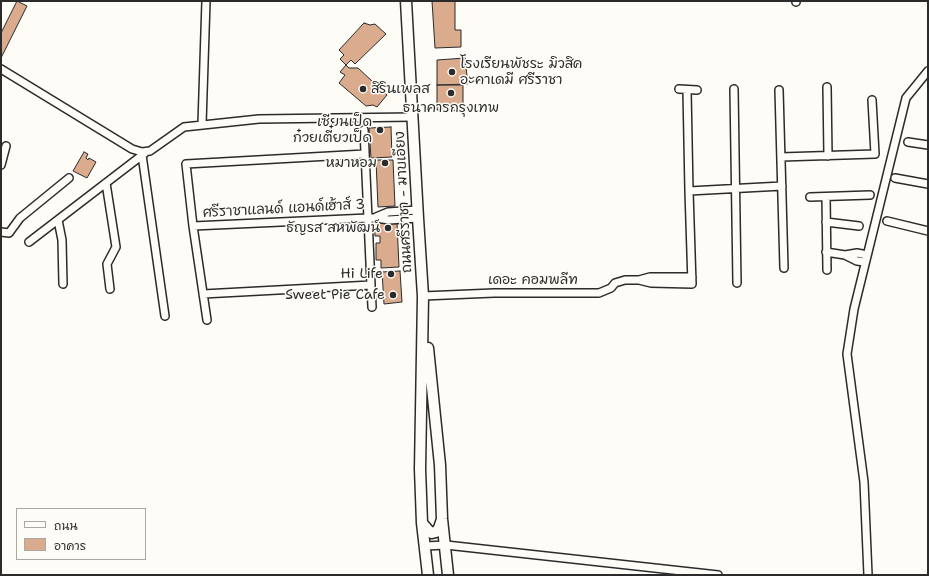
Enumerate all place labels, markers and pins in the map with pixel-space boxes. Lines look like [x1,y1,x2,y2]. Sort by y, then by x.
place label: โรงเรียนพัชระ มิวสิค อะคาเดมี ศรีราชา [460,56,582,88]
marker: โรงเรียนพัชระ มิวสิค อะคาเดมี ศรีราชา [447,67,457,77]
place label: สิรินเพลส [371,81,429,97]
marker: สิรินเพลส [358,84,368,94]
marker: ธนาคารกรุงเทพ [446,88,456,98]
place label: ธนาคารกรุงเทพ [403,100,499,116]
place label: เซียนเป็ด ก๋วยเตี๋ยวเป็ด [293,114,372,146]
marker: เซียนเป็ด ก๋วยเตี๋ยวเป็ด [375,125,385,135]
place label: หมาหอม [326,155,377,171]
marker: หมาหอม [380,158,390,168]
place label: ธัญรส สหพัฒน์ [286,220,380,236]
marker: ธัญรส สหพัฒน์ [383,223,393,233]
place label: Hi Life [341,266,383,282]
marker: Hi Life [386,269,396,279]
place label: Sweet Pie Cafe [285,287,385,303]
marker: Sweet Pie Cafe [388,290,398,300]

